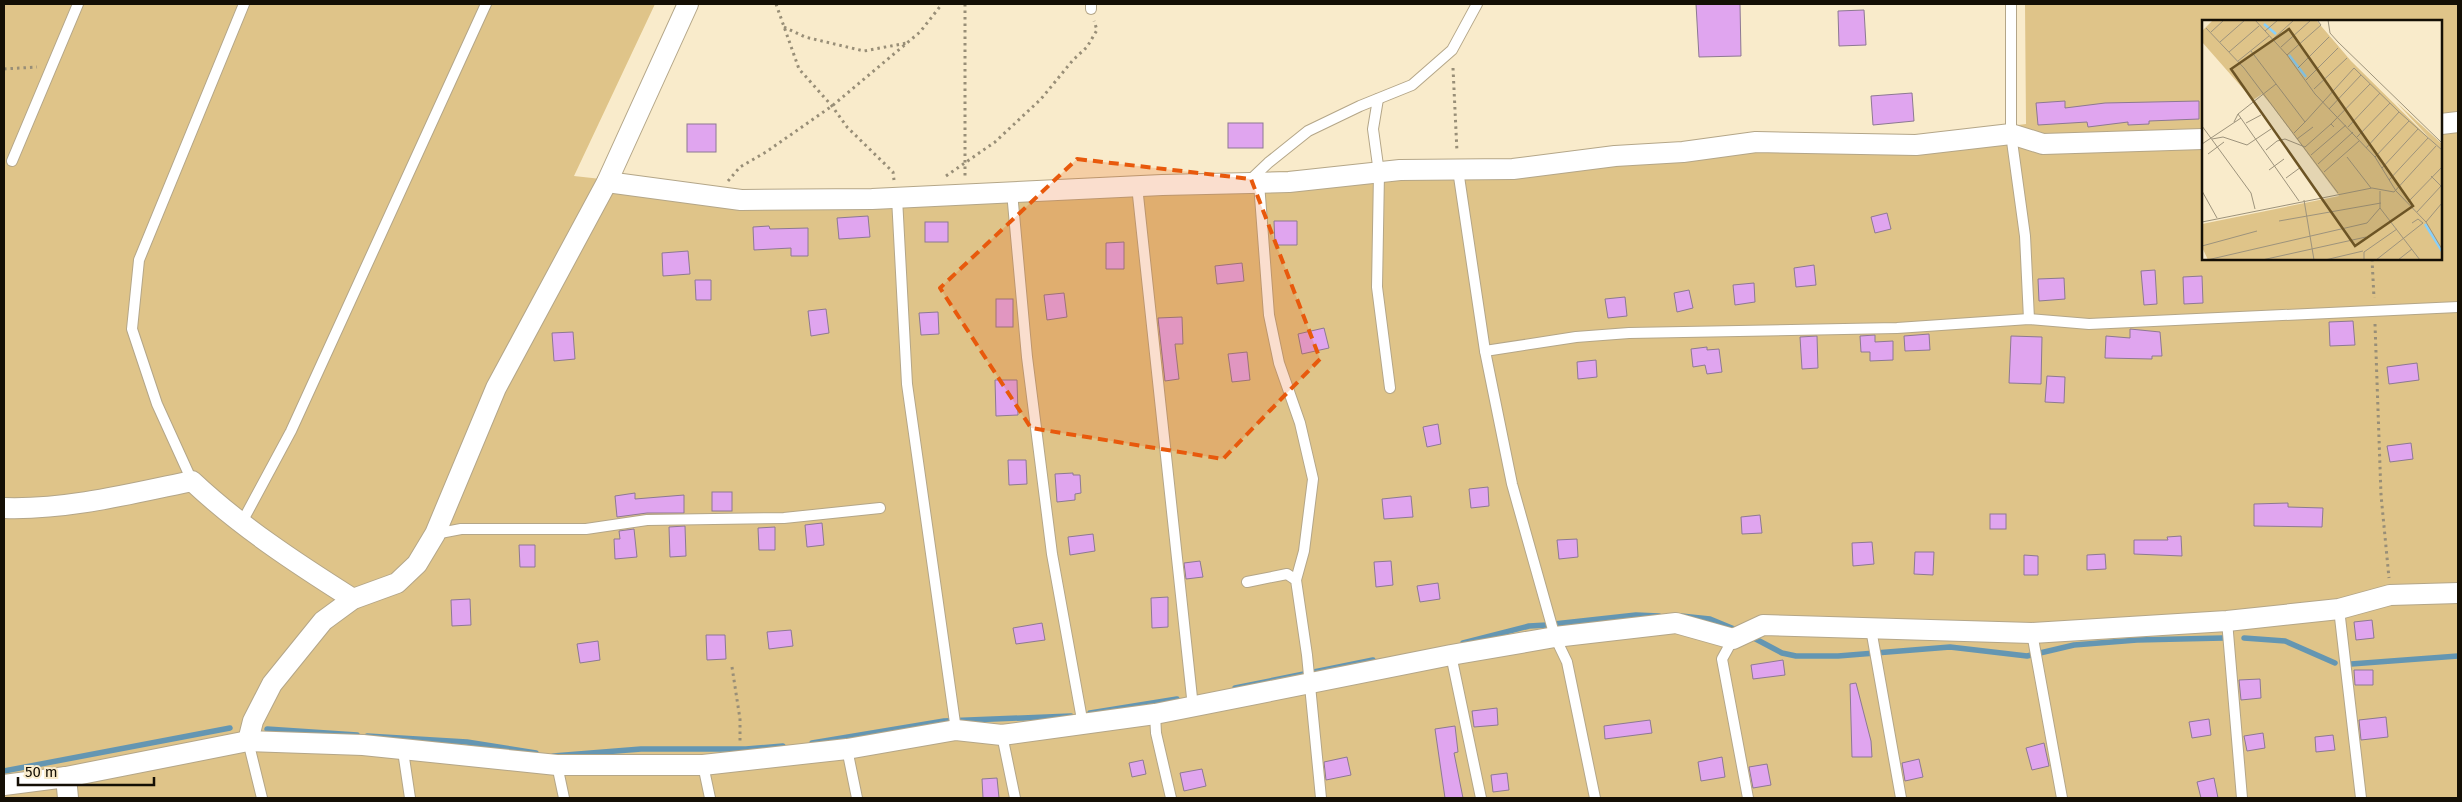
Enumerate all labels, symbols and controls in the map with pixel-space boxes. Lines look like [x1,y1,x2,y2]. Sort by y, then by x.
inset map [2202,20,2442,260]
scale bar [18,754,154,786]
text: 50 m [25,763,58,781]

